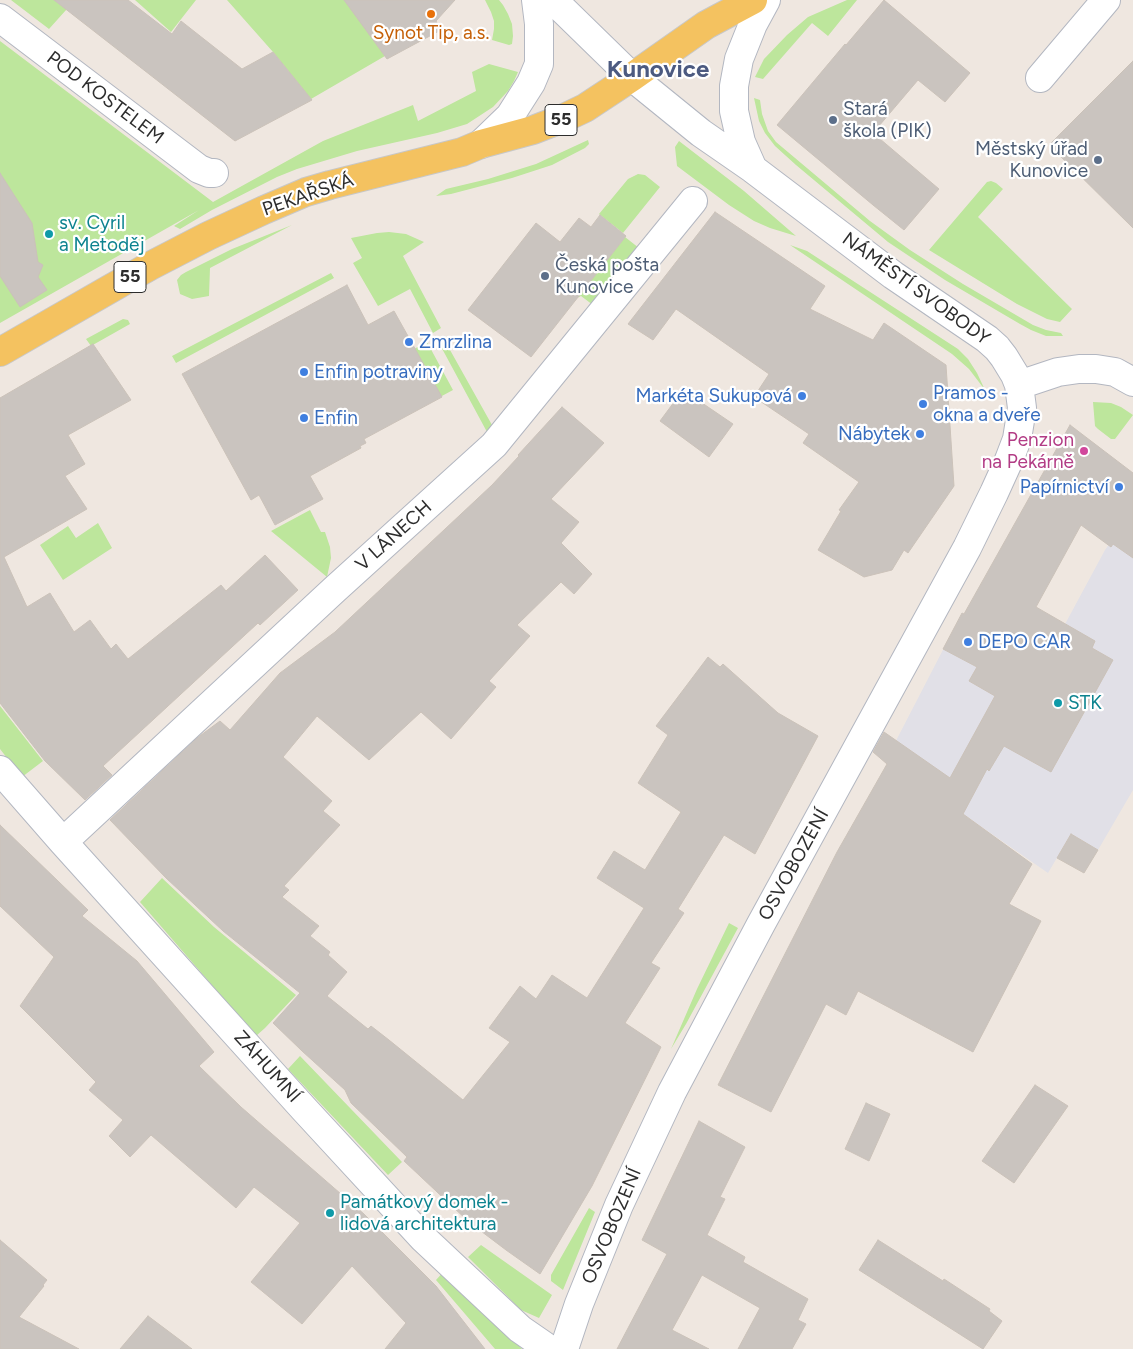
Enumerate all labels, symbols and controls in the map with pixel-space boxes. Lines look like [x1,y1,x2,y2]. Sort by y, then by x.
marker: Synot Tip, a.s. [425,8,437,20]
place label: Synot Tip, a.s. [373,22,489,44]
street label: POD KOSTELEM [42,47,168,149]
district label: Kunovice [607,56,709,84]
place label: Stará škola (PIK) [843,98,932,142]
road number: 55 [545,104,577,136]
marker: Stará škola (PIK) [827,114,839,126]
place label: Městský úřad Kunovice [975,138,1088,182]
marker: Městský úřad Kunovice [1092,154,1104,166]
street label: PEKAŘSKÁ [260,169,356,221]
place label: sv. Cyril a Metoděj [59,212,145,256]
marker: sv. Cyril a Metoděj [43,228,55,240]
street label: NÁMĚSTÍ SVOBODY [838,228,994,350]
place label: Česká pošta Kunovice [555,254,659,298]
road number: 55 [114,262,146,292]
marker: Česká pošta Kunovice [539,270,551,282]
place label: Zmrzlina [419,331,492,353]
marker: Zmrzlina [403,336,415,348]
place label: Enfin potraviny [314,361,443,383]
marker: Enfin potraviny [298,366,310,378]
place label: Pramos - okna a dveře [933,382,1041,426]
place label: Markéta Sukupová [635,385,792,407]
marker: Markéta Sukupová [796,390,808,402]
marker: Pramos - okna a dveře [917,398,929,410]
place label: Enfin [314,407,358,429]
marker: Enfin [298,412,310,424]
place label: Nábytek [838,423,910,445]
marker: Nábytek [914,428,926,440]
place label: Penzion na Pekárně [982,429,1074,473]
marker: Penzion na Pekárně [1078,445,1090,457]
place label: Papírnictví [1020,476,1109,498]
marker: Papírnictví [1113,481,1125,493]
street label: V LÁNECH [351,496,437,576]
place label: DEPO CAR [978,631,1071,653]
marker: DEPO CAR [962,636,974,648]
place label: STK [1068,692,1102,714]
marker: STK [1052,697,1064,709]
street label: OSVOBOZENÍ [754,805,834,925]
street label: ZÁHUMNÍ [229,1026,305,1108]
street label: OSVOBOZENÍ [577,1165,647,1287]
place label: Památkový domek - lidová architektura [340,1191,508,1235]
marker: Památkový domek - lidová architektura [324,1207,336,1219]

